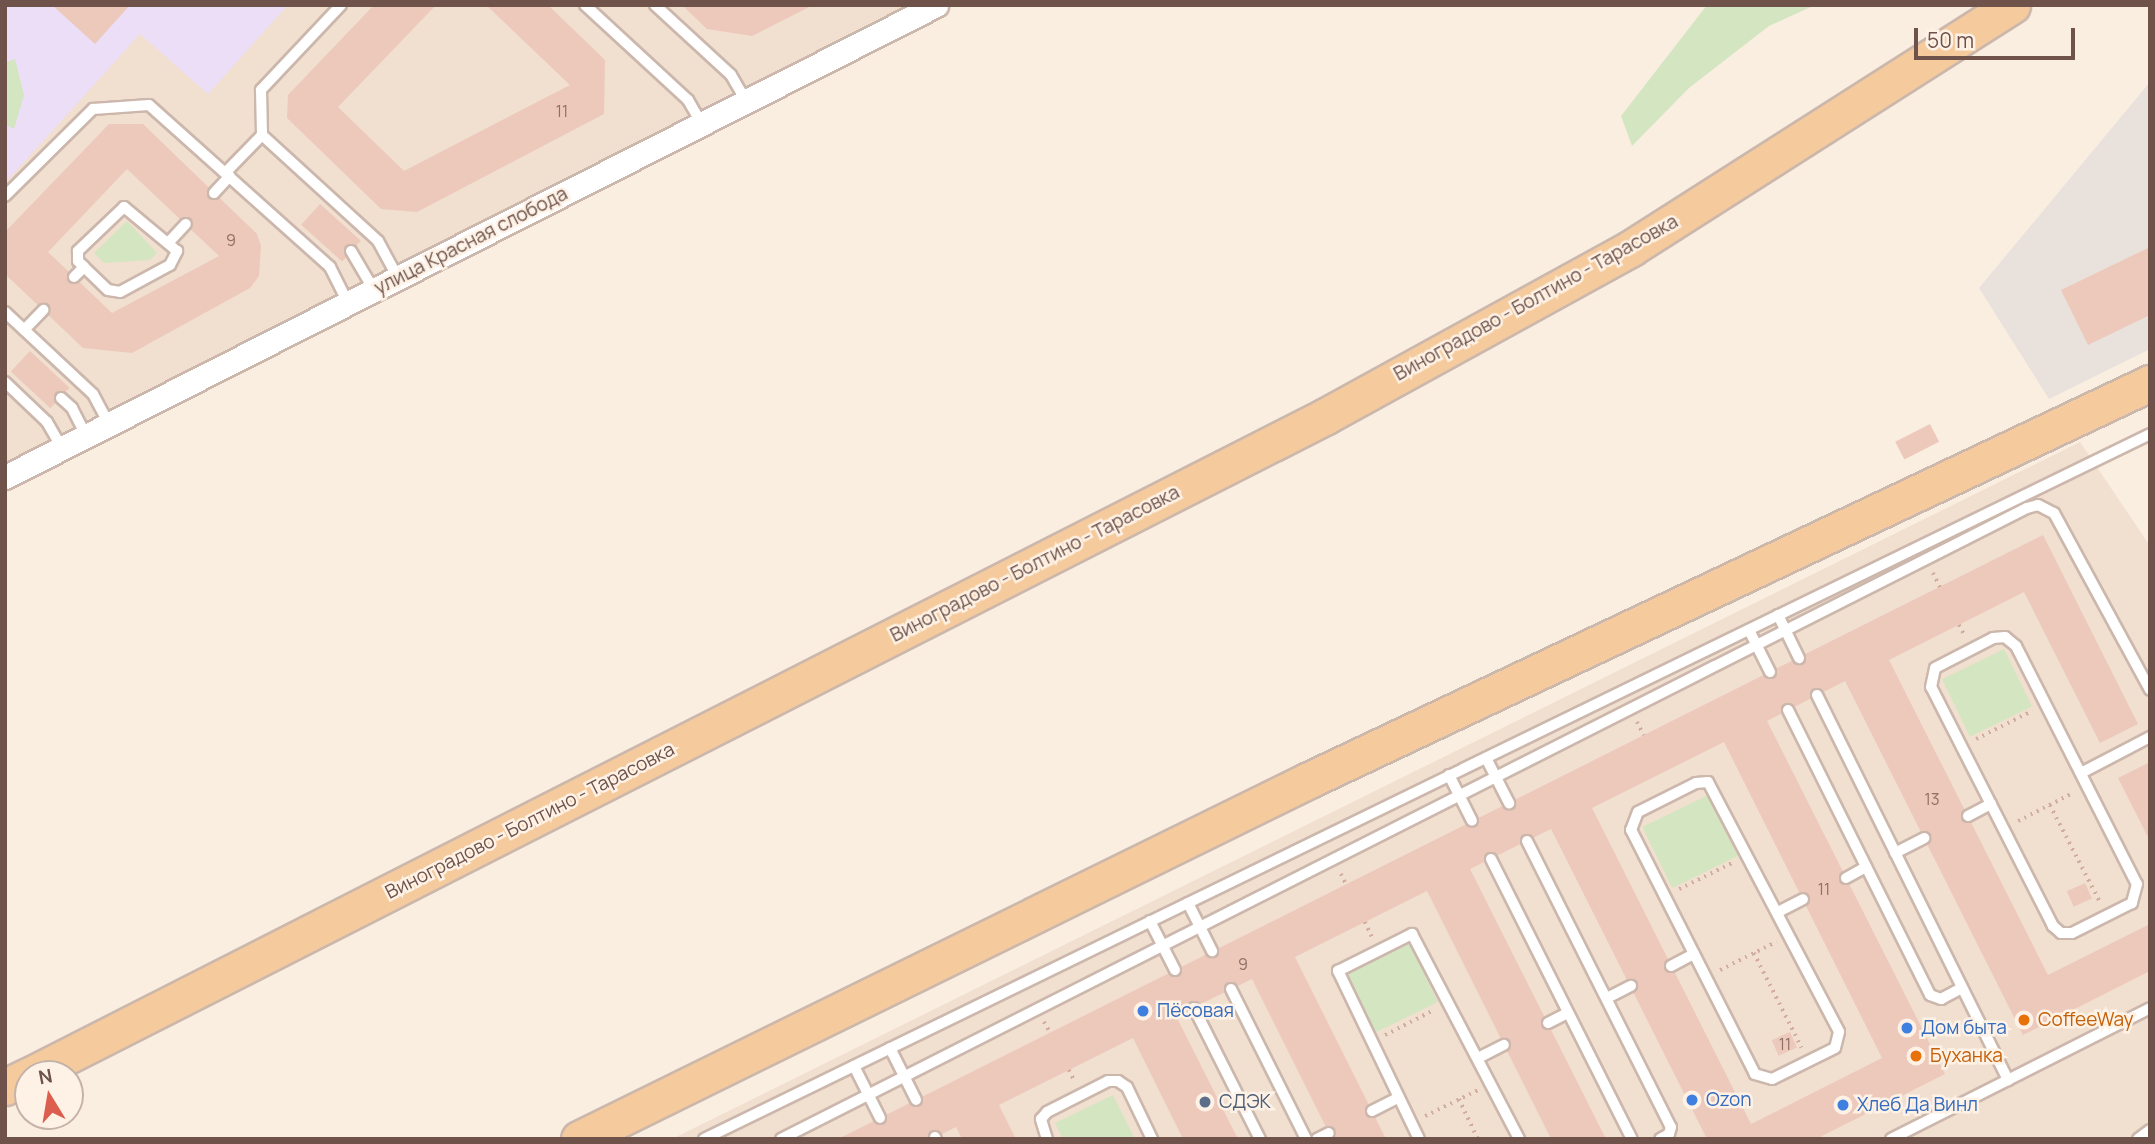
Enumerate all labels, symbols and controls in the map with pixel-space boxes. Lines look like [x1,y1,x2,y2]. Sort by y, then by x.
scale bar [1917,14,2078,58]
text: 50 m [1927,26,1974,54]
house number: 11 [556,101,568,121]
street label: улица Красная слобода [371,182,571,300]
street label: Виноградово - Болтино - Тарасовка [1390,210,1682,386]
house number: 9 [226,230,236,250]
street label: Виноградово - Болтино - Тарасовка [887,481,1183,647]
street label: Виноградово - Болтино - Тарасовка [382,738,678,904]
house number: 13 [1924,789,1940,809]
house number: 11 [1818,879,1830,899]
house number: 9 [1238,954,1248,974]
place label: Пёсовая [1157,1000,1234,1022]
marker: Пёсовая [1135,1003,1151,1019]
place label: CoffeeWay [2038,1009,2134,1031]
marker: CoffeeWay [2016,1012,2032,1028]
place label: Дом быта [1921,1017,2007,1039]
marker: Дом быта [1899,1020,1915,1036]
house number: 11 [1779,1034,1791,1054]
place label: Буханка [1930,1045,2003,1067]
marker: Буханка [1908,1048,1924,1064]
north arrow [14,1060,84,1130]
text: N [36,1062,55,1090]
place label: Ozon [1706,1089,1752,1111]
place label: СДЭК [1219,1091,1271,1113]
marker: Ozon [1684,1092,1700,1108]
marker: СДЭК [1197,1094,1213,1110]
place label: Хлеб Да Винл [1857,1094,1978,1116]
marker: Хлеб Да Винл [1835,1097,1851,1113]

